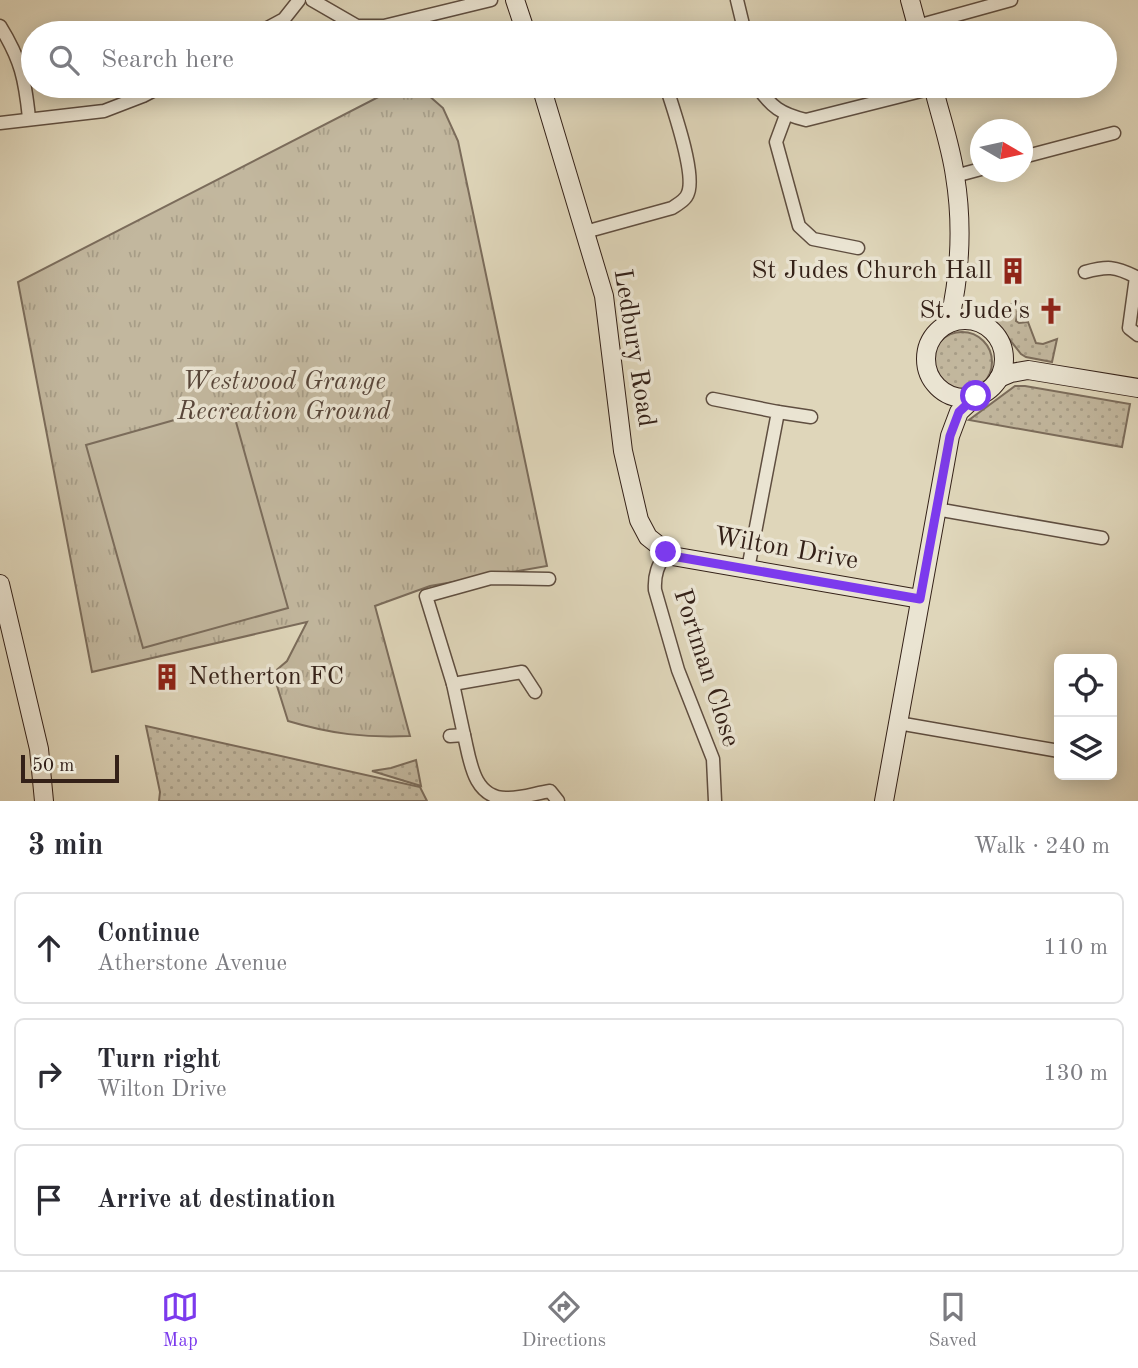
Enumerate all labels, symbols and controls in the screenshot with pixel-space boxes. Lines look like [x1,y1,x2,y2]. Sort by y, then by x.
search box [21,21,1117,98]
icon: search [45,41,83,79]
text: Search here [101,47,234,73]
north arrow [970,119,1033,182]
building icon: St Judes Church Hall [998,256,1028,286]
place label: St Judes Church Hall [751,258,992,284]
street label: Ledbury Road [609,267,659,429]
church icon: St. Jude's [1036,296,1066,326]
place label: St. Jude's [919,298,1030,324]
park label: Westwood Grange Recreation Ground [176,369,391,425]
route start [960,380,991,411]
street label: Wilton Drive [712,523,860,575]
route end [650,536,681,567]
street label: Portman Close [668,586,744,750]
map controls [1054,654,1117,780]
button: locate [1054,654,1117,717]
building icon: Netherton FC [152,662,182,692]
place label: Netherton FC [188,664,344,690]
button: layers [1054,717,1117,780]
scale bar [21,752,119,784]
text: 50 m [32,757,74,776]
text: 3 min [28,831,103,861]
text: Walk · 240 m [974,835,1110,858]
text: Continue [97,921,200,947]
icon: ahead [30,929,68,967]
text: 110 m [1043,936,1108,959]
text: Atherstone Avenue [97,952,287,975]
text: Turn right [97,1047,220,1073]
icon: right [30,1055,68,1093]
text: 130 m [1043,1062,1108,1085]
text: Wilton Drive [97,1078,227,1101]
icon: arrive [30,1181,68,1219]
text: Arrive at destination [97,1187,336,1213]
tab: Map [161,1288,199,1353]
tab: Directions [522,1288,606,1353]
tab: Saved [928,1288,977,1353]

